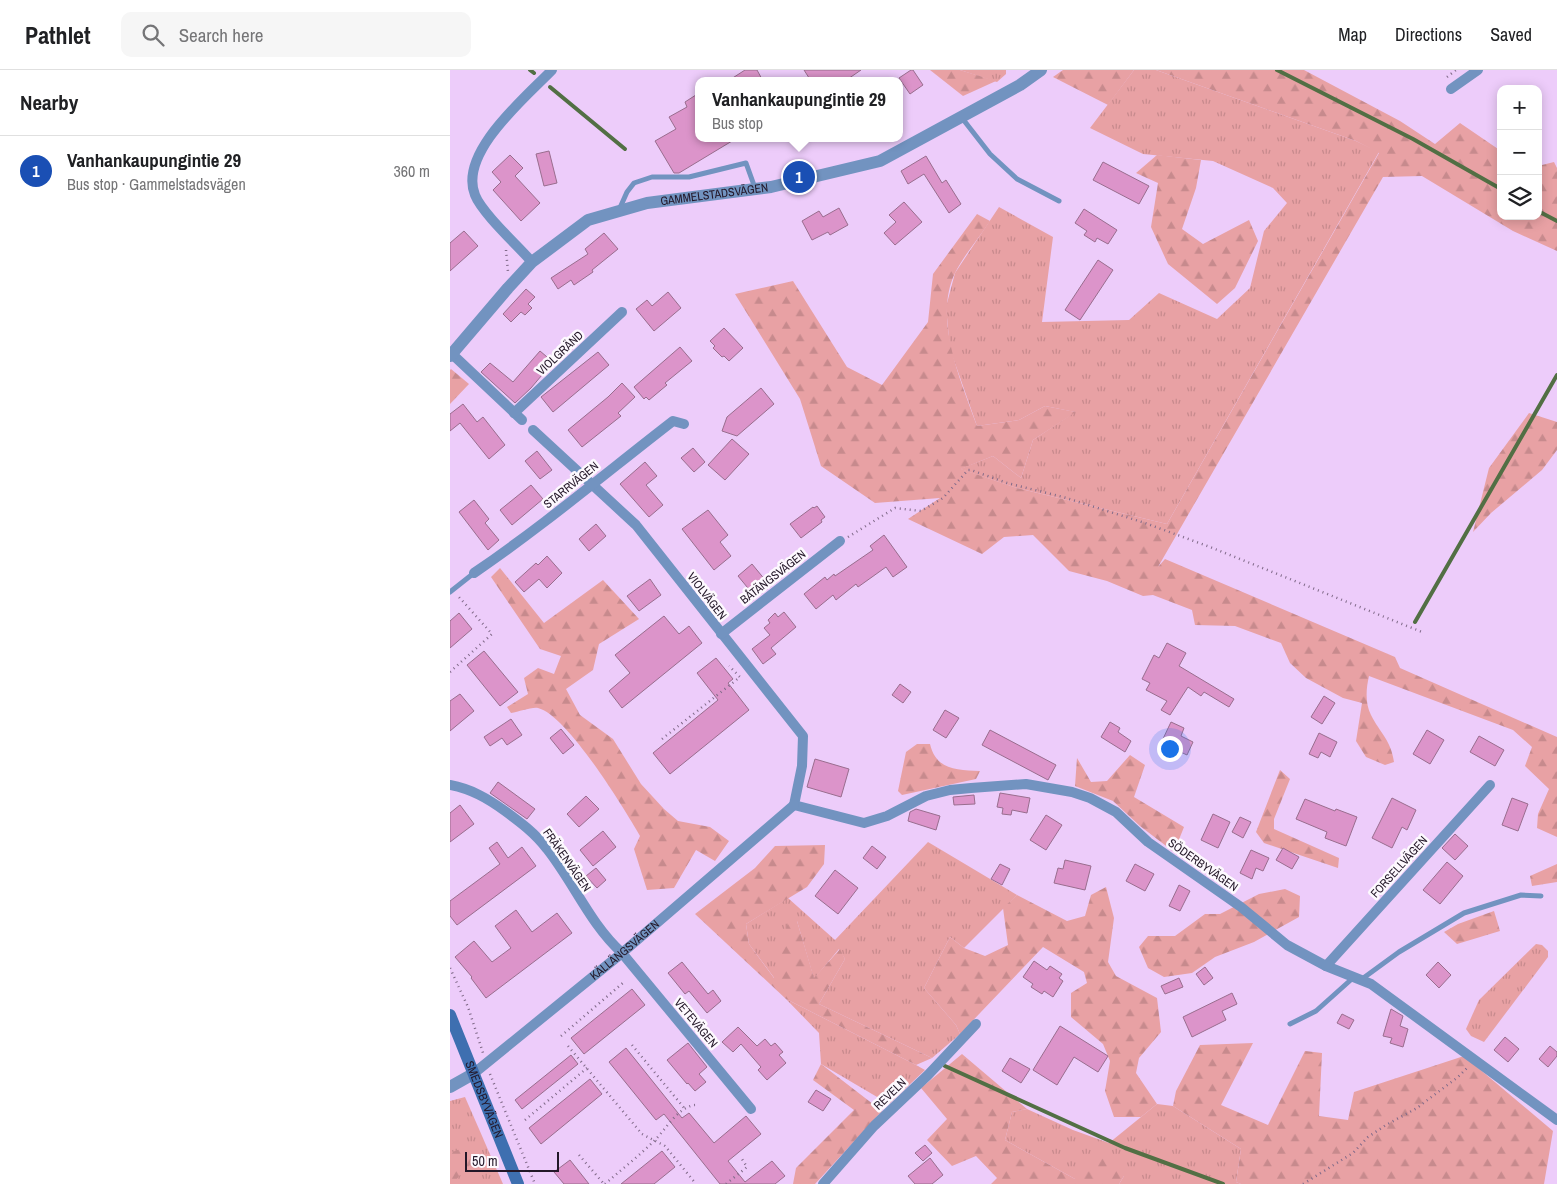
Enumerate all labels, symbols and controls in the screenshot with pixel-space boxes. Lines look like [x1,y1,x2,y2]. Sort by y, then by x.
search box [121,12,471,57]
text: Pathlet [25,19,91,51]
icon: search [139,21,167,49]
text: Search here [179,22,264,48]
text: Map [1338,22,1367,47]
text: Directions [1395,22,1462,47]
text: Saved [1490,22,1532,47]
popup [695,77,903,142]
map controls [1497,85,1542,220]
button: + [1497,85,1542,130]
text: Vanhankaupungintie 29 [712,86,886,112]
text: Nearby [20,88,78,117]
text: Bus stop [712,112,763,134]
button: − [1497,130,1542,175]
text: Vanhankaupungintie 29 [67,147,241,173]
pin: 1 [783,158,815,196]
text: 1 [32,160,40,182]
text: 360 m [394,160,430,182]
text: Bus stop · Gammelstadsvägen [67,173,246,195]
button: layers [1497,175,1542,220]
street label: GAMMELSTADSVÄGEN [659,179,769,209]
street label: VIOLGRÄND [533,327,587,379]
street label: STARRVÄGEN [540,458,602,512]
street label: BÅTÄNGSVÄGEN [737,546,809,608]
street label: VIOLVÄGEN [684,569,730,623]
your location [1157,736,1183,762]
street label: FRÄKENVÄGEN [539,825,595,895]
street label: FORSELLVÄGEN [1367,833,1431,901]
street label: SÖDERBYVÄGEN [1165,834,1242,895]
street label: KÄLLÄNGSVÄGEN [587,916,663,984]
street label: VETEVÄGEN [671,995,721,1051]
street label: SMEDSBYVÄGEN [461,1058,507,1140]
street label: REVELN [870,1075,910,1113]
scale bar [465,1149,559,1172]
text: 50 m [472,1152,498,1170]

